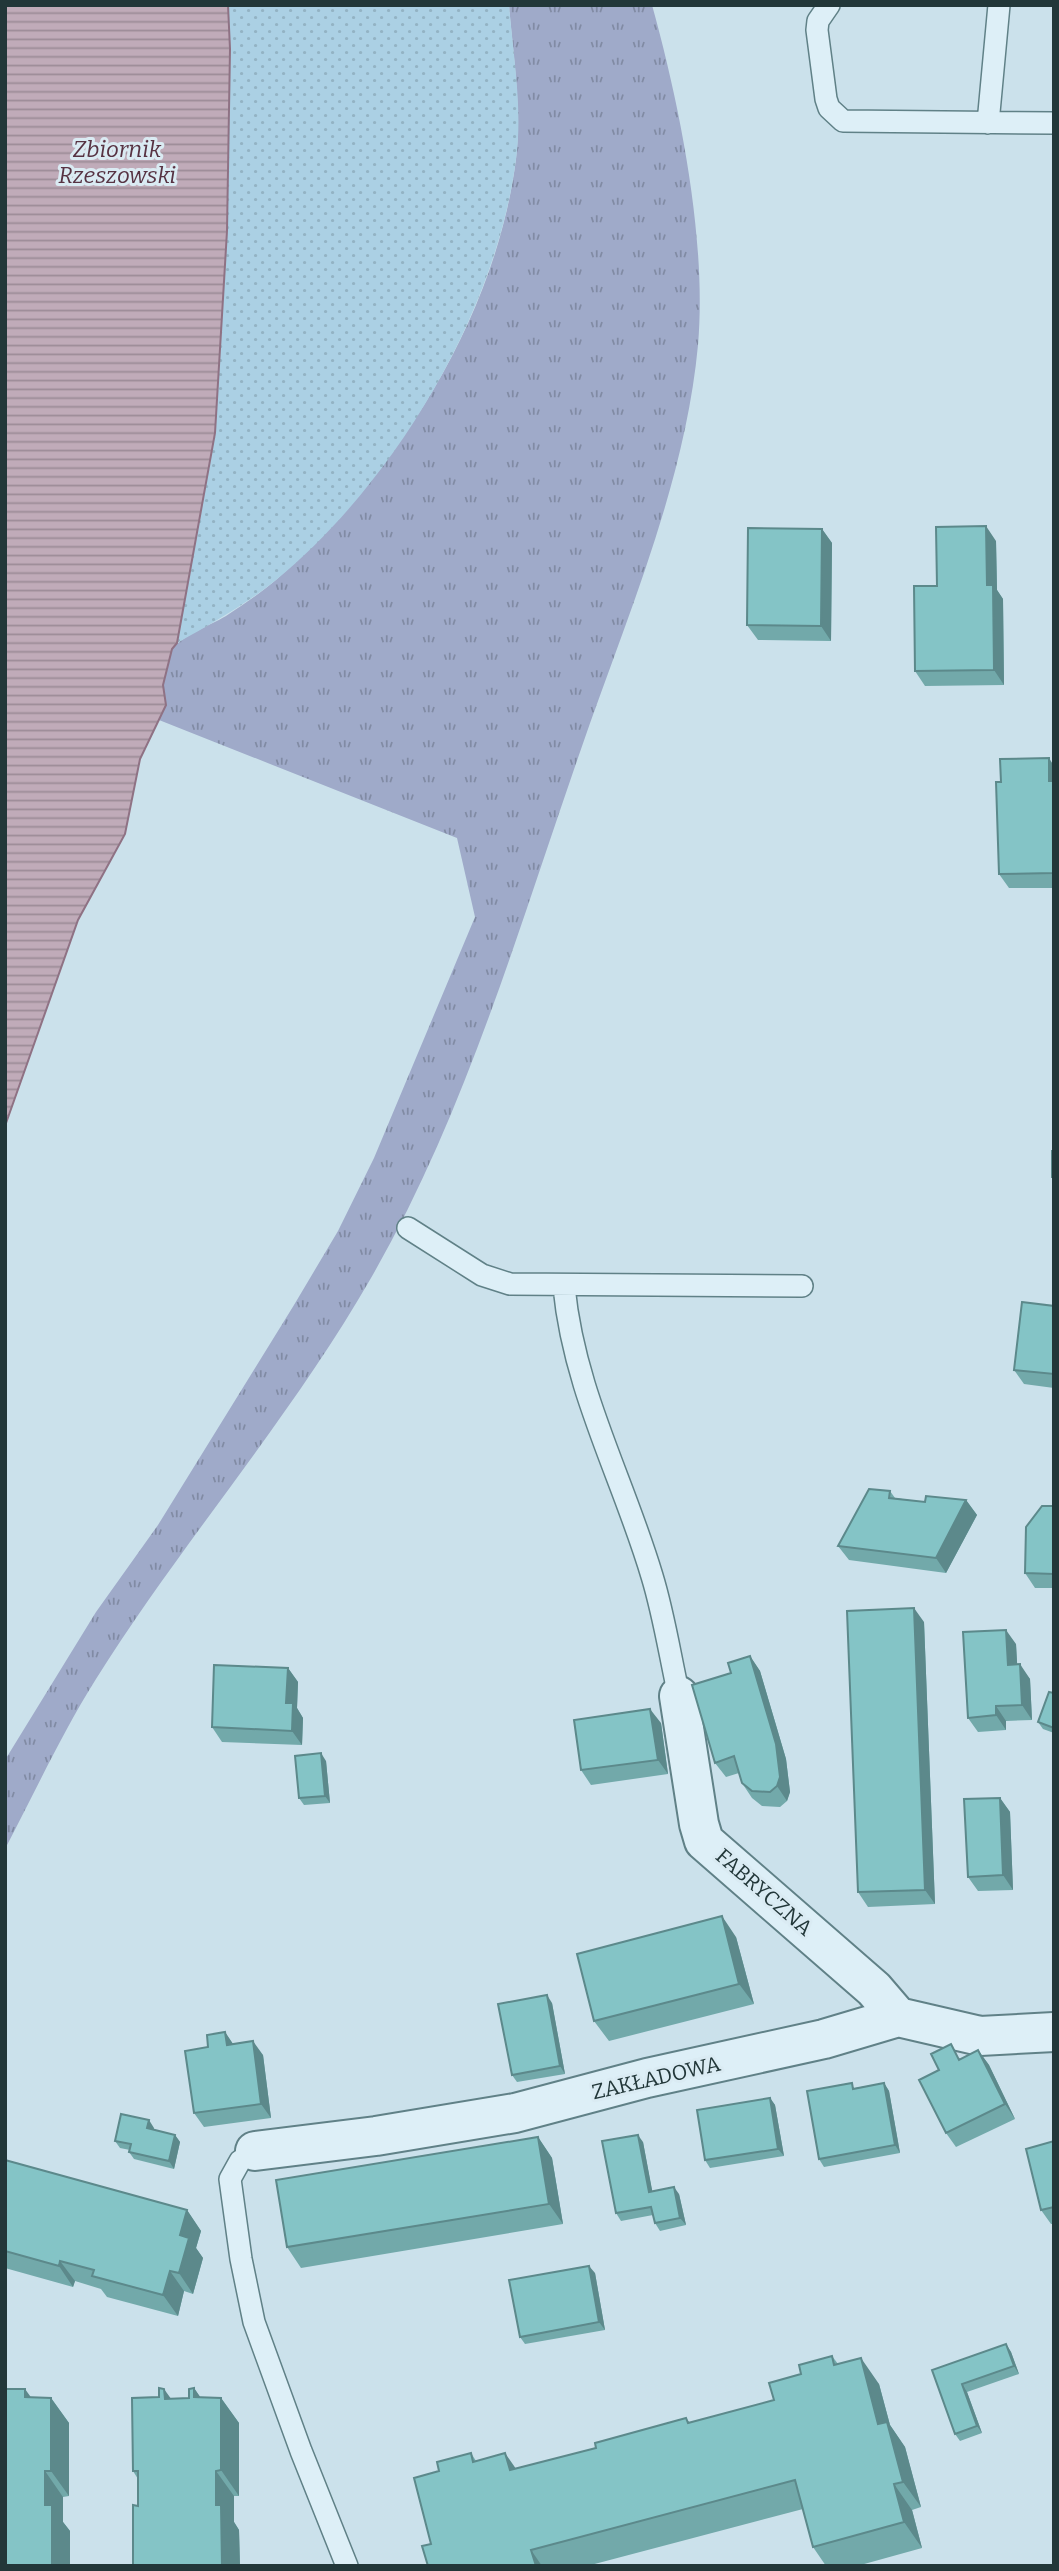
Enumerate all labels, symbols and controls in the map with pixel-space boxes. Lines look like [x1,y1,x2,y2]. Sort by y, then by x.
water label: Zbiornik Rzeszowski [58,135,176,189]
street label: FABRYCZNA [710,1843,818,1941]
street label: ZAKŁADOWA [589,2051,723,2105]

